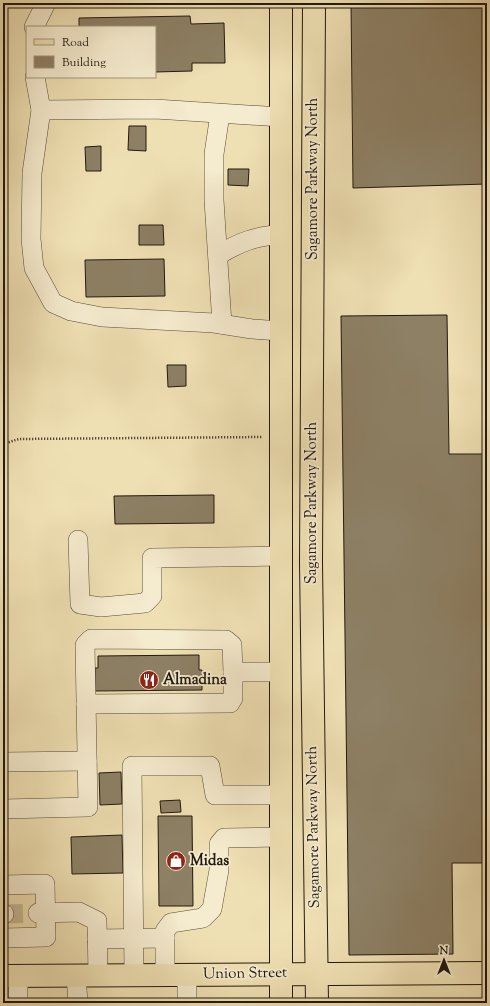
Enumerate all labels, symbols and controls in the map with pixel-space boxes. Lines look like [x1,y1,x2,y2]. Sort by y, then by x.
legend [26,26,156,78]
text: Road [62,34,89,52]
text: Building [62,54,106,72]
street label: Sagamore Parkway North [303,97,324,260]
street label: Sagamore Parkway North [302,421,323,584]
restaurant icon: Almadina [138,669,160,691]
place label: Almadina [163,670,227,691]
street label: Sagamore Parkway North [302,745,326,909]
shop icon: Midas [165,850,187,872]
place label: Midas [190,851,229,872]
north arrow [424,940,464,980]
text: N [439,943,449,959]
street label: Union Street [203,963,287,985]

